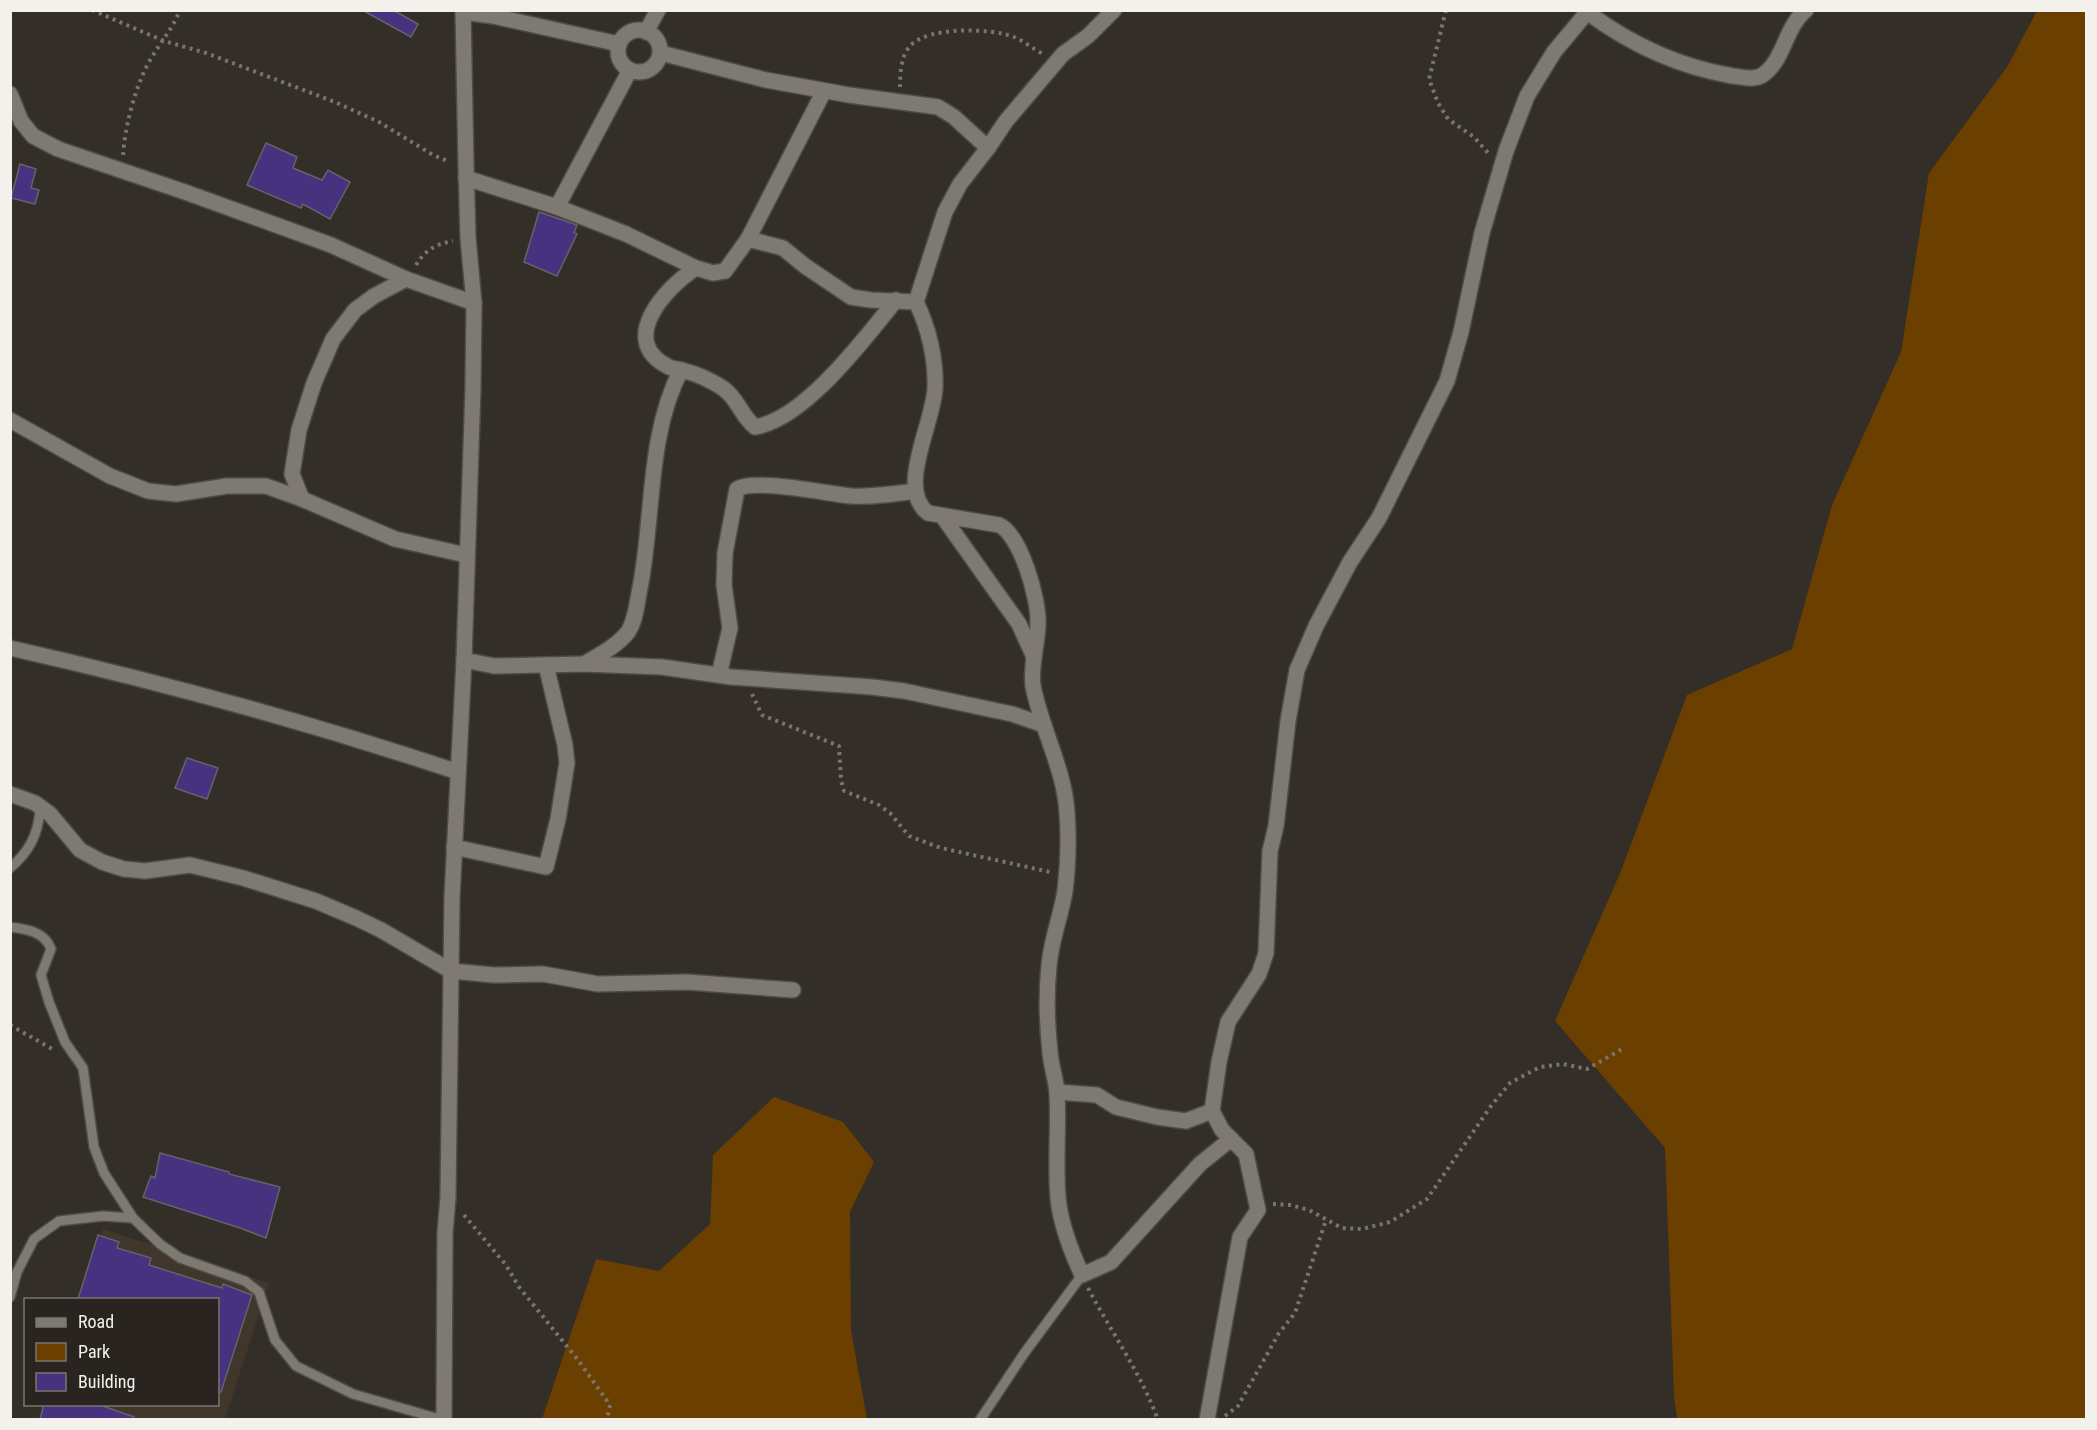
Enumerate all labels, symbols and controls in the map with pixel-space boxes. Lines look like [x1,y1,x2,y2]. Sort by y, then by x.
legend [24,1298,219,1406]
text: Road [78,1311,114,1332]
text: Park [78,1341,110,1362]
text: Building [78,1371,135,1392]

